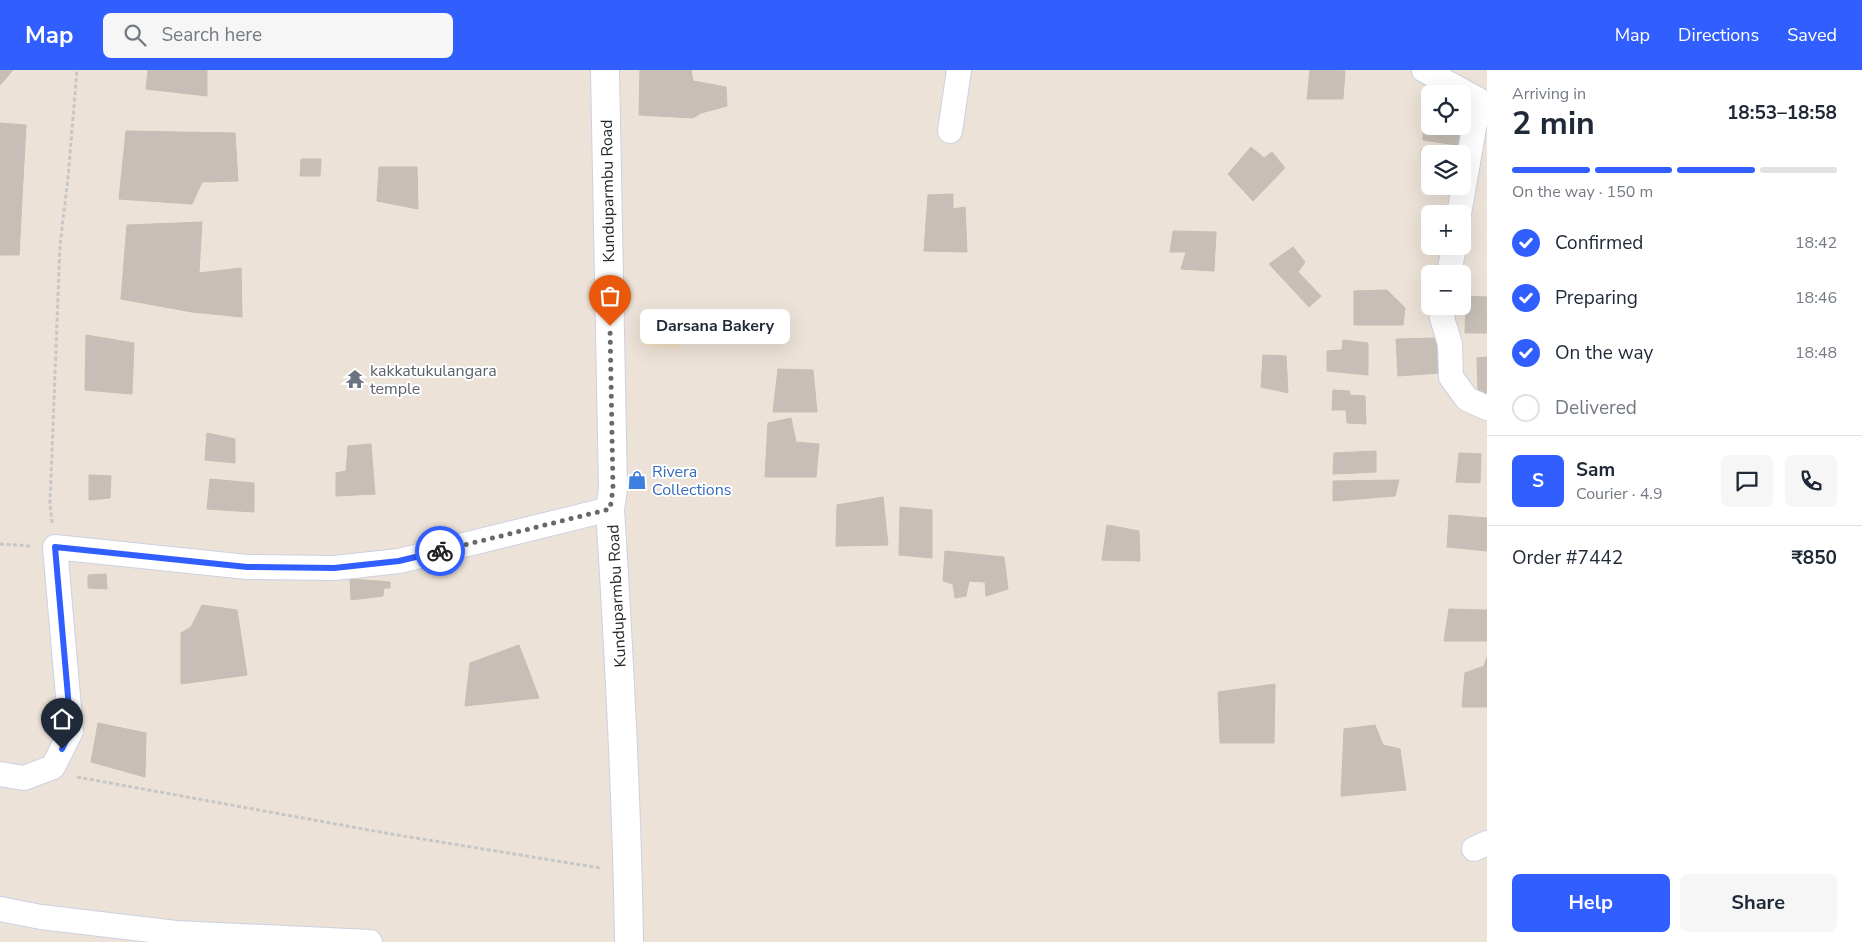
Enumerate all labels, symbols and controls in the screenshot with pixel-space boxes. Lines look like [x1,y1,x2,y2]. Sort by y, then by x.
search box [103,13,453,58]
text: Map [25,19,73,51]
icon: search [121,21,149,49]
text: Search here [161,22,262,48]
text: Map [1615,23,1650,47]
text: Directions [1678,23,1759,47]
text: Saved [1787,23,1837,47]
text: Arriving in [1512,83,1586,105]
map controls [1421,85,1471,315]
button: locate [1421,85,1471,135]
text: 18:53–18:58 [1727,100,1837,126]
text: 2 min [1512,102,1595,145]
street label: Kunduparmbu Road [596,119,620,263]
button: layers [1421,145,1471,195]
text: On the way · 150 m [1512,181,1653,203]
button: + [1421,205,1471,255]
icon: check [1512,229,1540,257]
text: Confirmed [1555,230,1643,256]
text: 18:42 [1795,232,1837,254]
button: − [1421,265,1471,315]
pin [589,275,631,326]
icon: bag [596,282,624,310]
icon: check [1512,284,1540,312]
text: Preparing [1555,285,1638,311]
text: 18:46 [1795,287,1837,309]
callout: Darsana Bakery [640,308,790,344]
text: Darsana Bakery [656,315,774,337]
icon: check [1512,339,1540,367]
text: On the way [1555,340,1653,366]
text: 18:48 [1795,342,1837,364]
place label: kakkatukulangara temple [370,360,497,400]
temple icon: kakkatukulangara temple [344,368,366,390]
text: Delivered [1555,395,1637,421]
button: chat [1721,455,1773,507]
button: phone [1785,455,1837,507]
text: Sam [1576,457,1615,483]
place label: Rivera Collections [652,461,731,501]
text: S [1532,468,1544,494]
shop icon: Rivera Collections [626,469,648,491]
text: Courier · 4.9 [1576,483,1662,505]
street label: Kunduparmbu Road [602,524,632,668]
courier [415,526,465,576]
icon: bike [426,537,454,565]
text: Order #7442 [1512,545,1623,571]
text: ₹850 [1791,545,1837,571]
pin [41,698,83,749]
icon: home [48,705,76,733]
button: Help [1512,874,1670,932]
button: Share [1680,874,1837,932]

